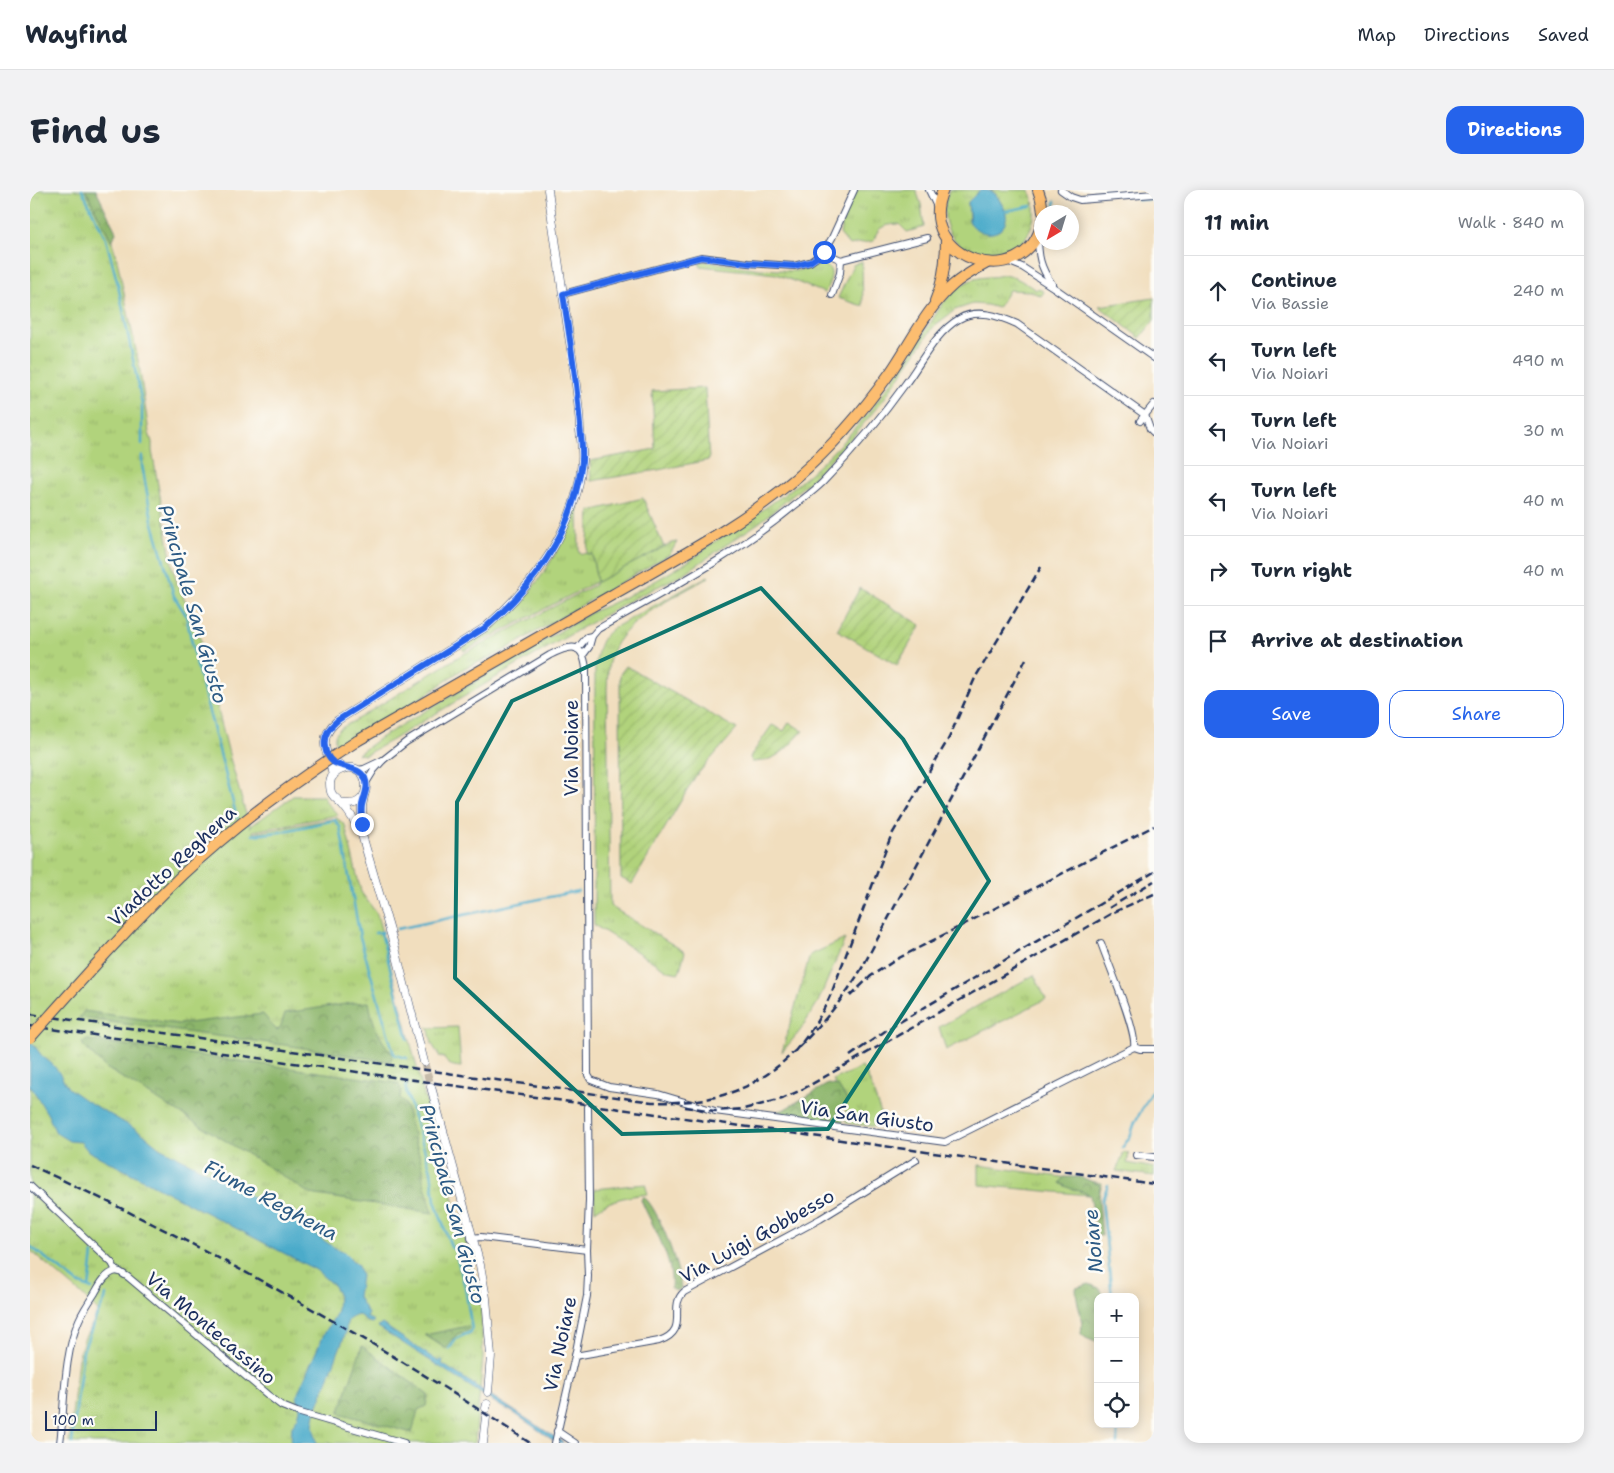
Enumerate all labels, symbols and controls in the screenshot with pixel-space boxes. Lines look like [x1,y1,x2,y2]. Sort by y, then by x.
text: Wayfind [25,19,128,51]
text: Map [1358,23,1396,47]
text: Directions [1424,23,1510,47]
text: Saved [1538,23,1589,47]
button: Directions [1446,106,1584,154]
text: Find us [30,107,161,154]
north arrow [1034,205,1079,250]
text: 11 min [1204,209,1269,237]
text: Walk · 840 m [1458,212,1564,233]
route start [813,241,836,264]
text: Continue [1251,268,1337,293]
icon: ahead [1204,277,1232,305]
text: 240 m [1512,280,1564,301]
text: Via Bassie [1251,293,1329,314]
text: Turn left [1251,338,1337,363]
icon: left [1204,347,1232,375]
text: 490 m [1512,350,1564,371]
text: Via Noiari [1251,363,1329,384]
text: Turn left [1251,408,1337,433]
icon: left [1204,417,1232,445]
text: 30 m [1523,420,1564,441]
text: Via Noiari [1251,433,1329,454]
text: Turn left [1251,478,1337,503]
icon: left [1204,487,1232,515]
text: 40 m [1522,490,1564,511]
water label: Principale San Giusto [152,501,234,707]
text: Via Noiari [1251,503,1329,524]
icon: right [1204,557,1232,585]
text: Turn right [1251,558,1352,583]
text: 40 m [1522,560,1564,581]
icon: arrive [1204,627,1232,655]
text: Arrive at destination [1251,628,1463,653]
button: Save [1204,690,1379,738]
button: Share [1389,690,1564,738]
street label: Via Noiare [559,699,584,797]
street label: Viadotto Reghena [103,800,242,932]
route end [351,813,374,836]
street label: Via San Giusto [798,1094,936,1138]
water label: Principale San Giusto [414,1101,492,1307]
water label: Fiume Reghena [199,1154,343,1246]
street label: Via Luigi Gobbesso [675,1183,839,1289]
water label: Noiare [1077,1208,1109,1274]
street label: Via Montecassino [141,1266,281,1390]
map controls [1094,1293,1139,1428]
button: + [1094,1293,1139,1338]
street label: Via Noiare [538,1294,582,1394]
button: − [1094,1338,1139,1383]
button: locate [1094,1383,1139,1428]
scale bar [45,1408,158,1431]
text: 100 m [52,1411,94,1429]

